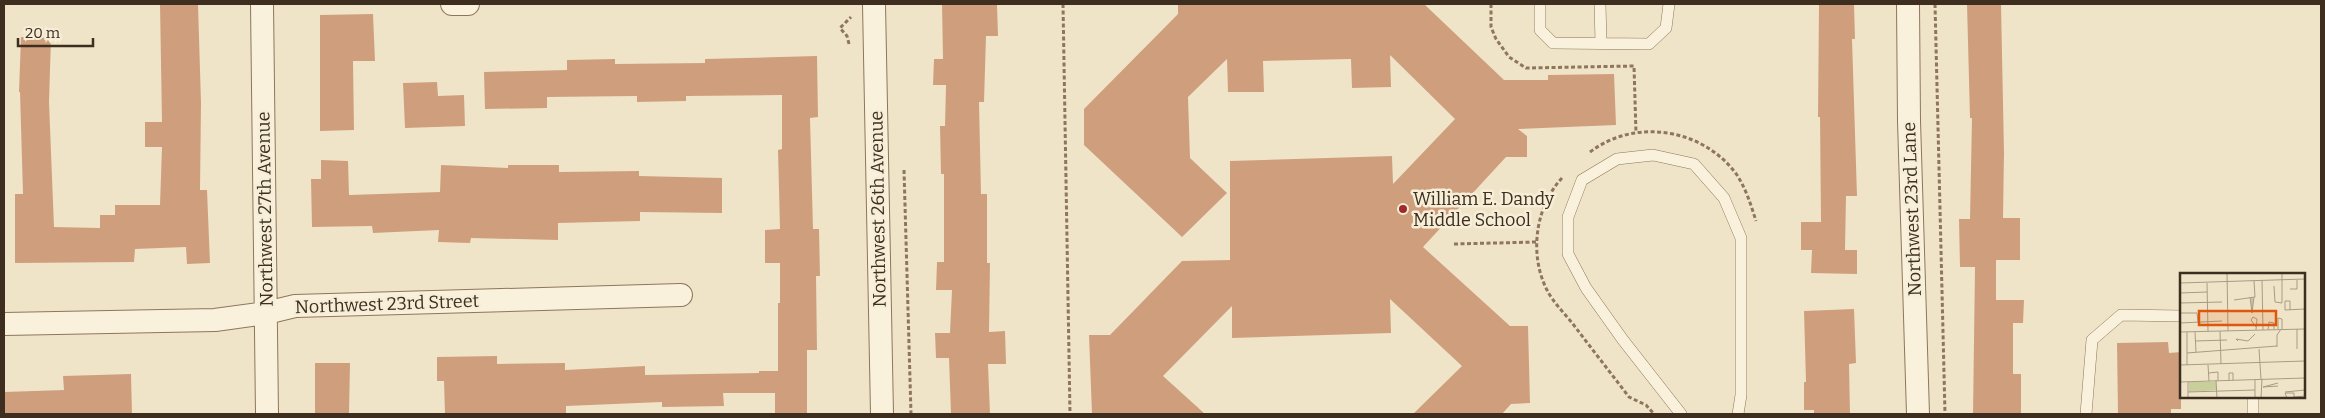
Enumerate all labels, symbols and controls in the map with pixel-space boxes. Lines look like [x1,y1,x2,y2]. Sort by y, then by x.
scale bar [18,15,92,47]
text: 20 m [25,24,61,42]
street label: Northwest 26th Avenue [865,110,891,308]
street label: Northwest 27th Avenue [252,111,278,307]
street label: Northwest 23rd Lane [1898,122,1926,296]
place label: William E. Dandy Middle School [1413,188,1555,231]
marker: William E. Dandy Middle School [1397,203,1409,215]
inset map [2180,273,2305,398]
street label: Northwest 23rd Street [295,290,480,318]

